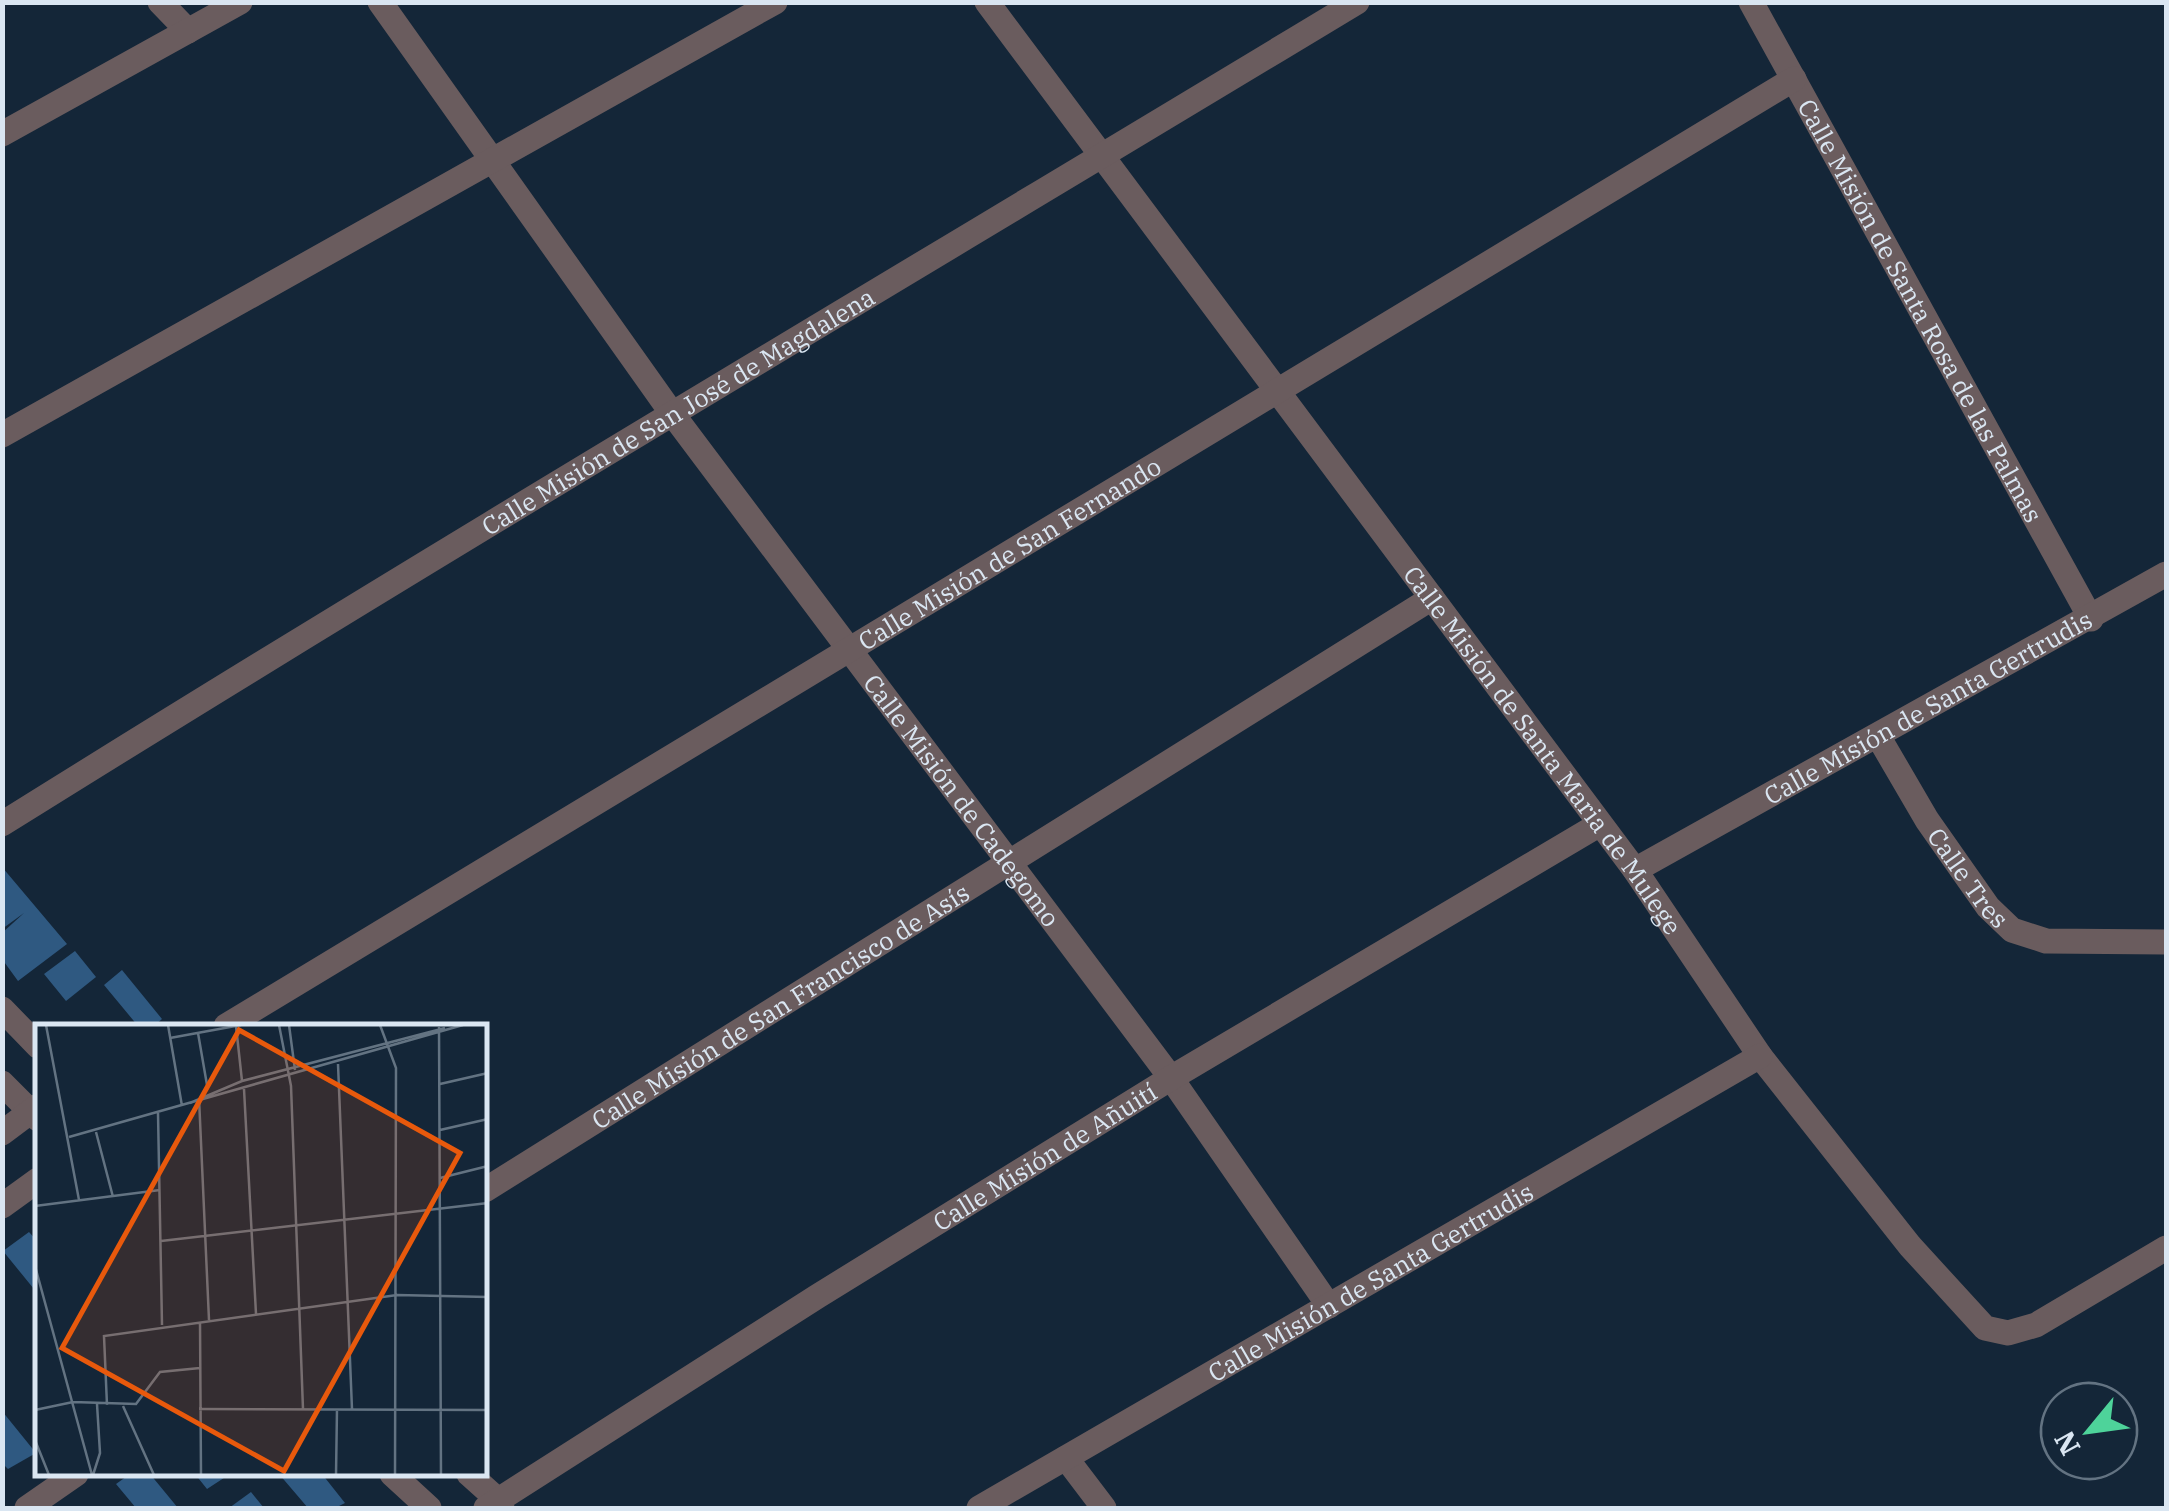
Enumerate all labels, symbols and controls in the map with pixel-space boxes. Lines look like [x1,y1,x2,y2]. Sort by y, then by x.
street label: Calle Misión de Santa Rosa de las Palmas [1791,93,2051,528]
street label: Calle Misión de San José de Magdalena [475,280,880,542]
street label: Calle Misión de San Fernando [852,449,1167,657]
street label: Calle Misión de Santa Maria de Mulege [1397,559,1690,940]
street label: Calle Misión de Santa Gertrudis [1758,602,2097,812]
street label: Calle Misión de Cadegomo [857,667,1068,933]
street label: Calle Tres [1921,821,2016,935]
street label: Calle Misión de San Francisco de Asís [585,875,975,1136]
inset map [35,1024,488,1476]
street label: Calle Misión de Añuití [926,1075,1163,1238]
street label: Calle Misión de Santa Gertrudis [1202,1174,1539,1389]
north arrow [2039,1381,2139,1481]
text: N [2045,1425,2088,1462]

